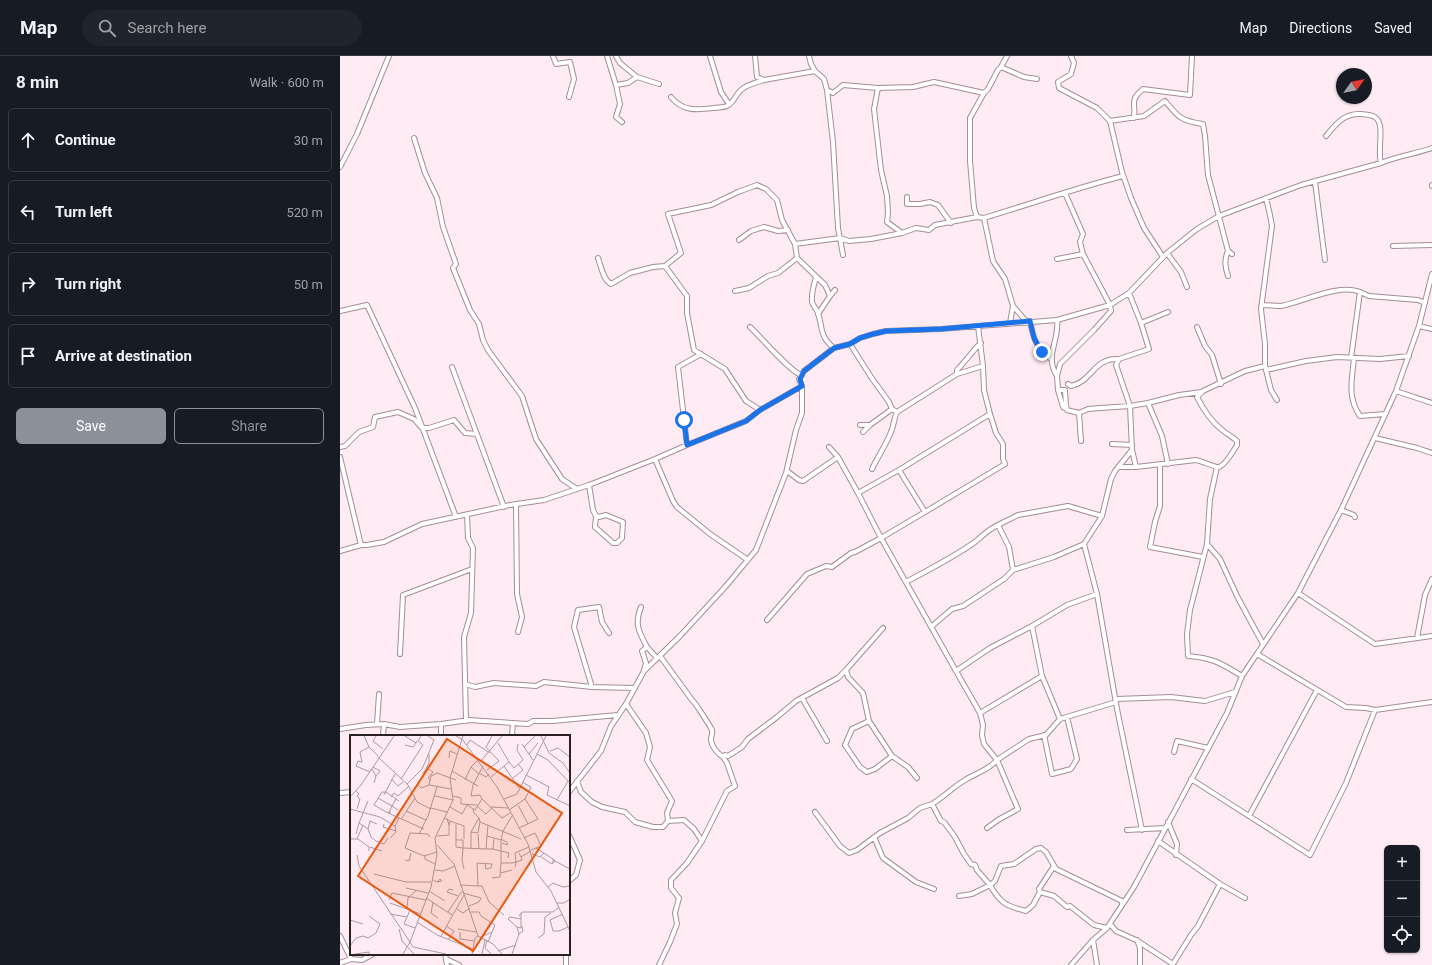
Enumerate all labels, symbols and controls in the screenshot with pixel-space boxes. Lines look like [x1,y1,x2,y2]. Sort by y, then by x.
search box [82,10,362,46]
text: Map [20,16,58,39]
icon: search [96,17,118,39]
text: Search here [128,19,206,37]
text: Map [1240,20,1267,36]
text: Directions [1289,20,1352,36]
text: Saved [1374,20,1412,36]
north arrow [1336,68,1372,104]
text: 8 min [16,72,59,92]
text: Walk · 600 m [249,75,324,90]
icon: ahead [17,129,39,151]
text: Continue [55,131,116,149]
text: 30 m [294,133,323,148]
icon: left [17,201,39,223]
text: Turn left [55,203,112,221]
text: 520 m [286,205,323,220]
icon: right [17,273,39,295]
text: Turn right [55,275,121,293]
text: 50 m [294,277,323,292]
route end [1033,343,1051,361]
icon: arrive [17,345,39,367]
text: Arrive at destination [55,347,192,365]
button: Save [16,408,166,444]
button: Share [174,408,324,444]
route start [675,411,693,429]
inset map [350,735,570,955]
map controls [1384,845,1420,953]
button: + [1384,845,1420,881]
button: − [1384,881,1420,917]
button: locate [1384,917,1420,953]

